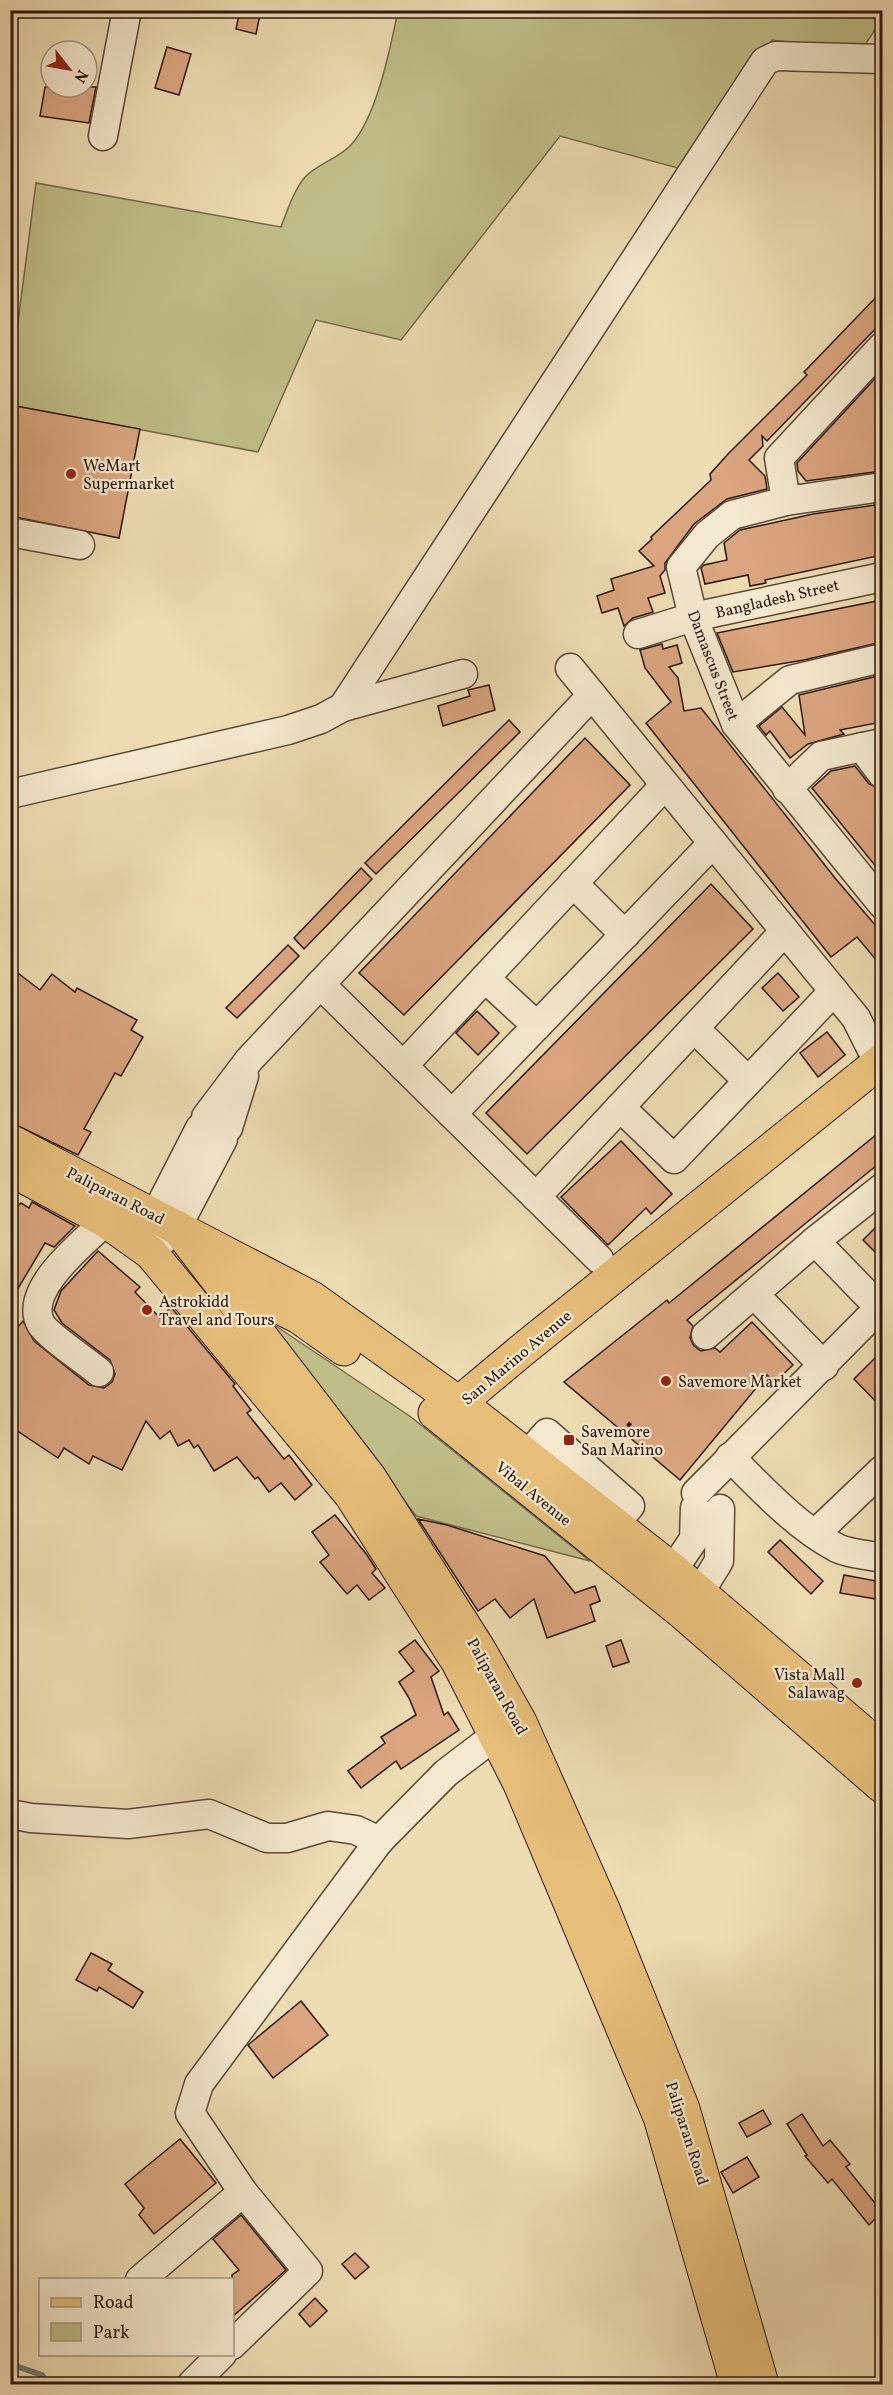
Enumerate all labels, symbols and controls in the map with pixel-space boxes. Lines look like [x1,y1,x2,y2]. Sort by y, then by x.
north arrow [39,39,99,99]
text: N [68,65,93,87]
place label: WeMart Supermarket [83,456,175,496]
marker: WeMart Supermarket [64,467,78,481]
street label: Bangladesh Street [713,575,842,625]
street label: Damascus Street [681,607,743,725]
street label: Paliparan Road [62,1163,168,1231]
place label: Astrokidd Travel and Tours [159,1292,275,1332]
marker: Astrokidd Travel and Tours [140,1303,154,1317]
street label: San Marino Avenue [458,1306,577,1411]
place label: Savemore Market [678,1372,802,1394]
marker: Savemore Market [659,1374,673,1388]
place label: Savemore San Marino [581,1422,663,1462]
marker: Savemore San Marino [562,1433,576,1447]
street label: Vibal Avenue [490,1457,575,1532]
street label: Paliparan Road [461,1635,532,1739]
place label: Vista Mall Salawag [774,1665,845,1705]
marker: Vista Mall Salawag [850,1676,864,1690]
street label: Paliparan Road [659,2079,713,2188]
legend [39,2278,234,2356]
text: Road [93,2291,134,2316]
text: Park [93,2321,130,2346]

